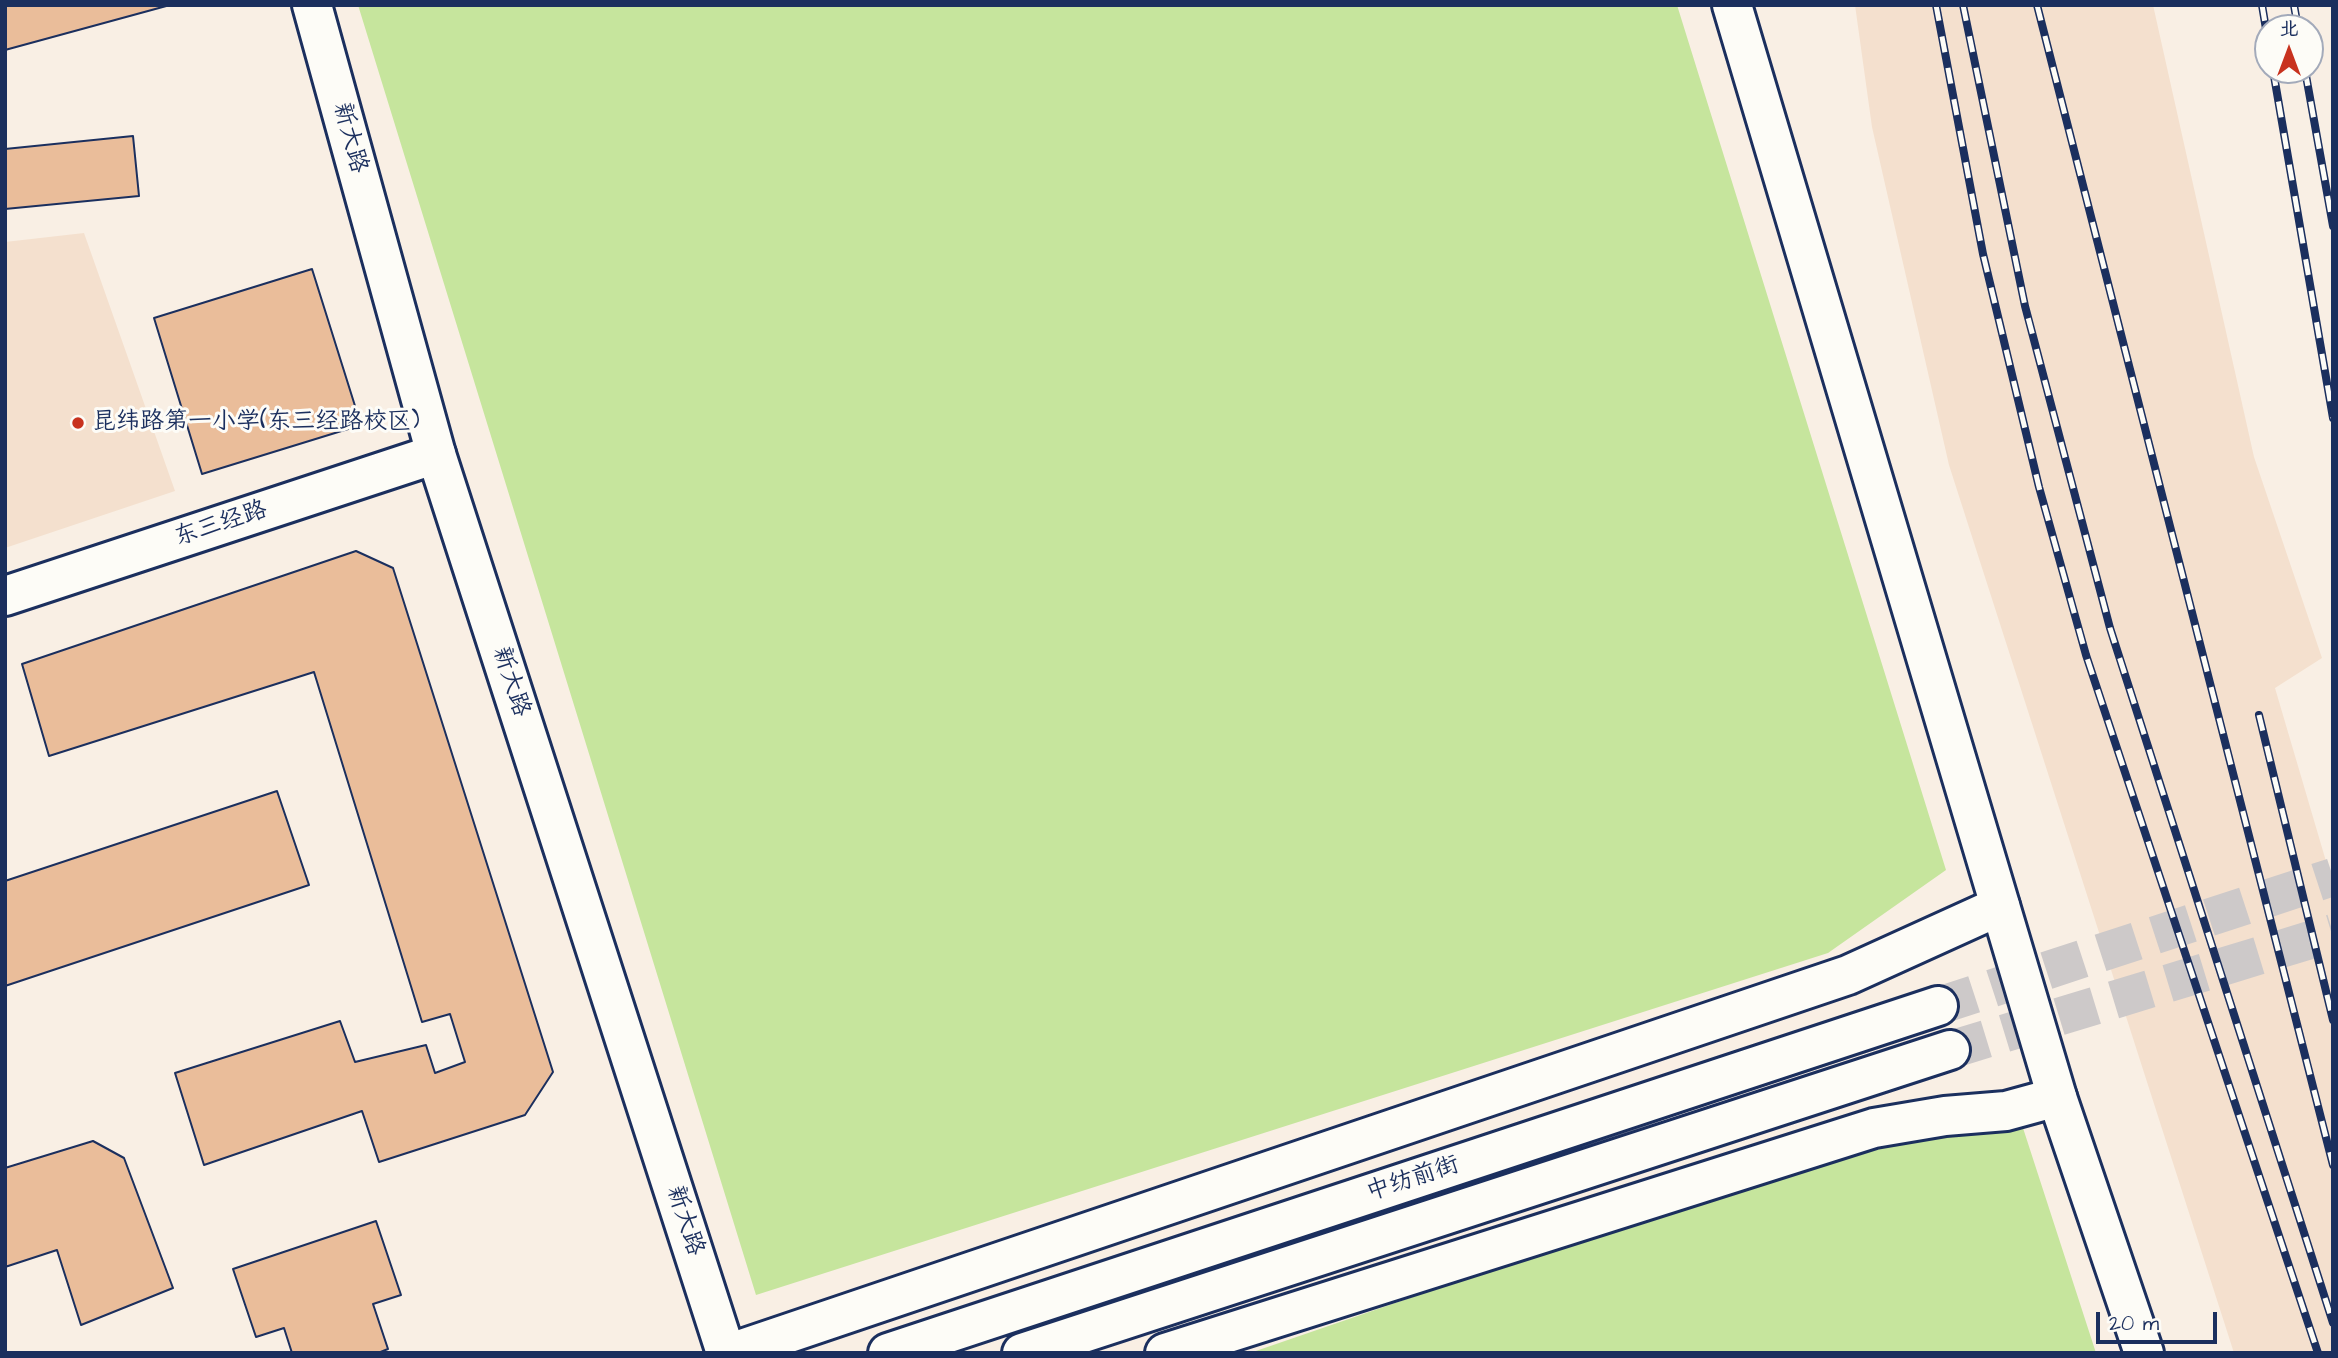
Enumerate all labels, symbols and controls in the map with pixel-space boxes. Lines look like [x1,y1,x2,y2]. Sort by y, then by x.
north arrow [2254,14,2324,84]
text: 北 [2279,16,2299,43]
street label: 新大路 [326,99,372,177]
place label: 昆纬路第一小学(东三经路校区) [92,409,420,437]
marker: 昆纬路第一小学(东三经路校区) [70,415,86,431]
street label: 东三经路 [171,496,271,554]
street label: 新大路 [485,643,535,721]
street label: 中纺前街 [1363,1151,1463,1209]
street label: 新大路 [659,1182,709,1260]
scale bar [2100,1298,2221,1342]
text: 20 m [2109,1309,2159,1338]

